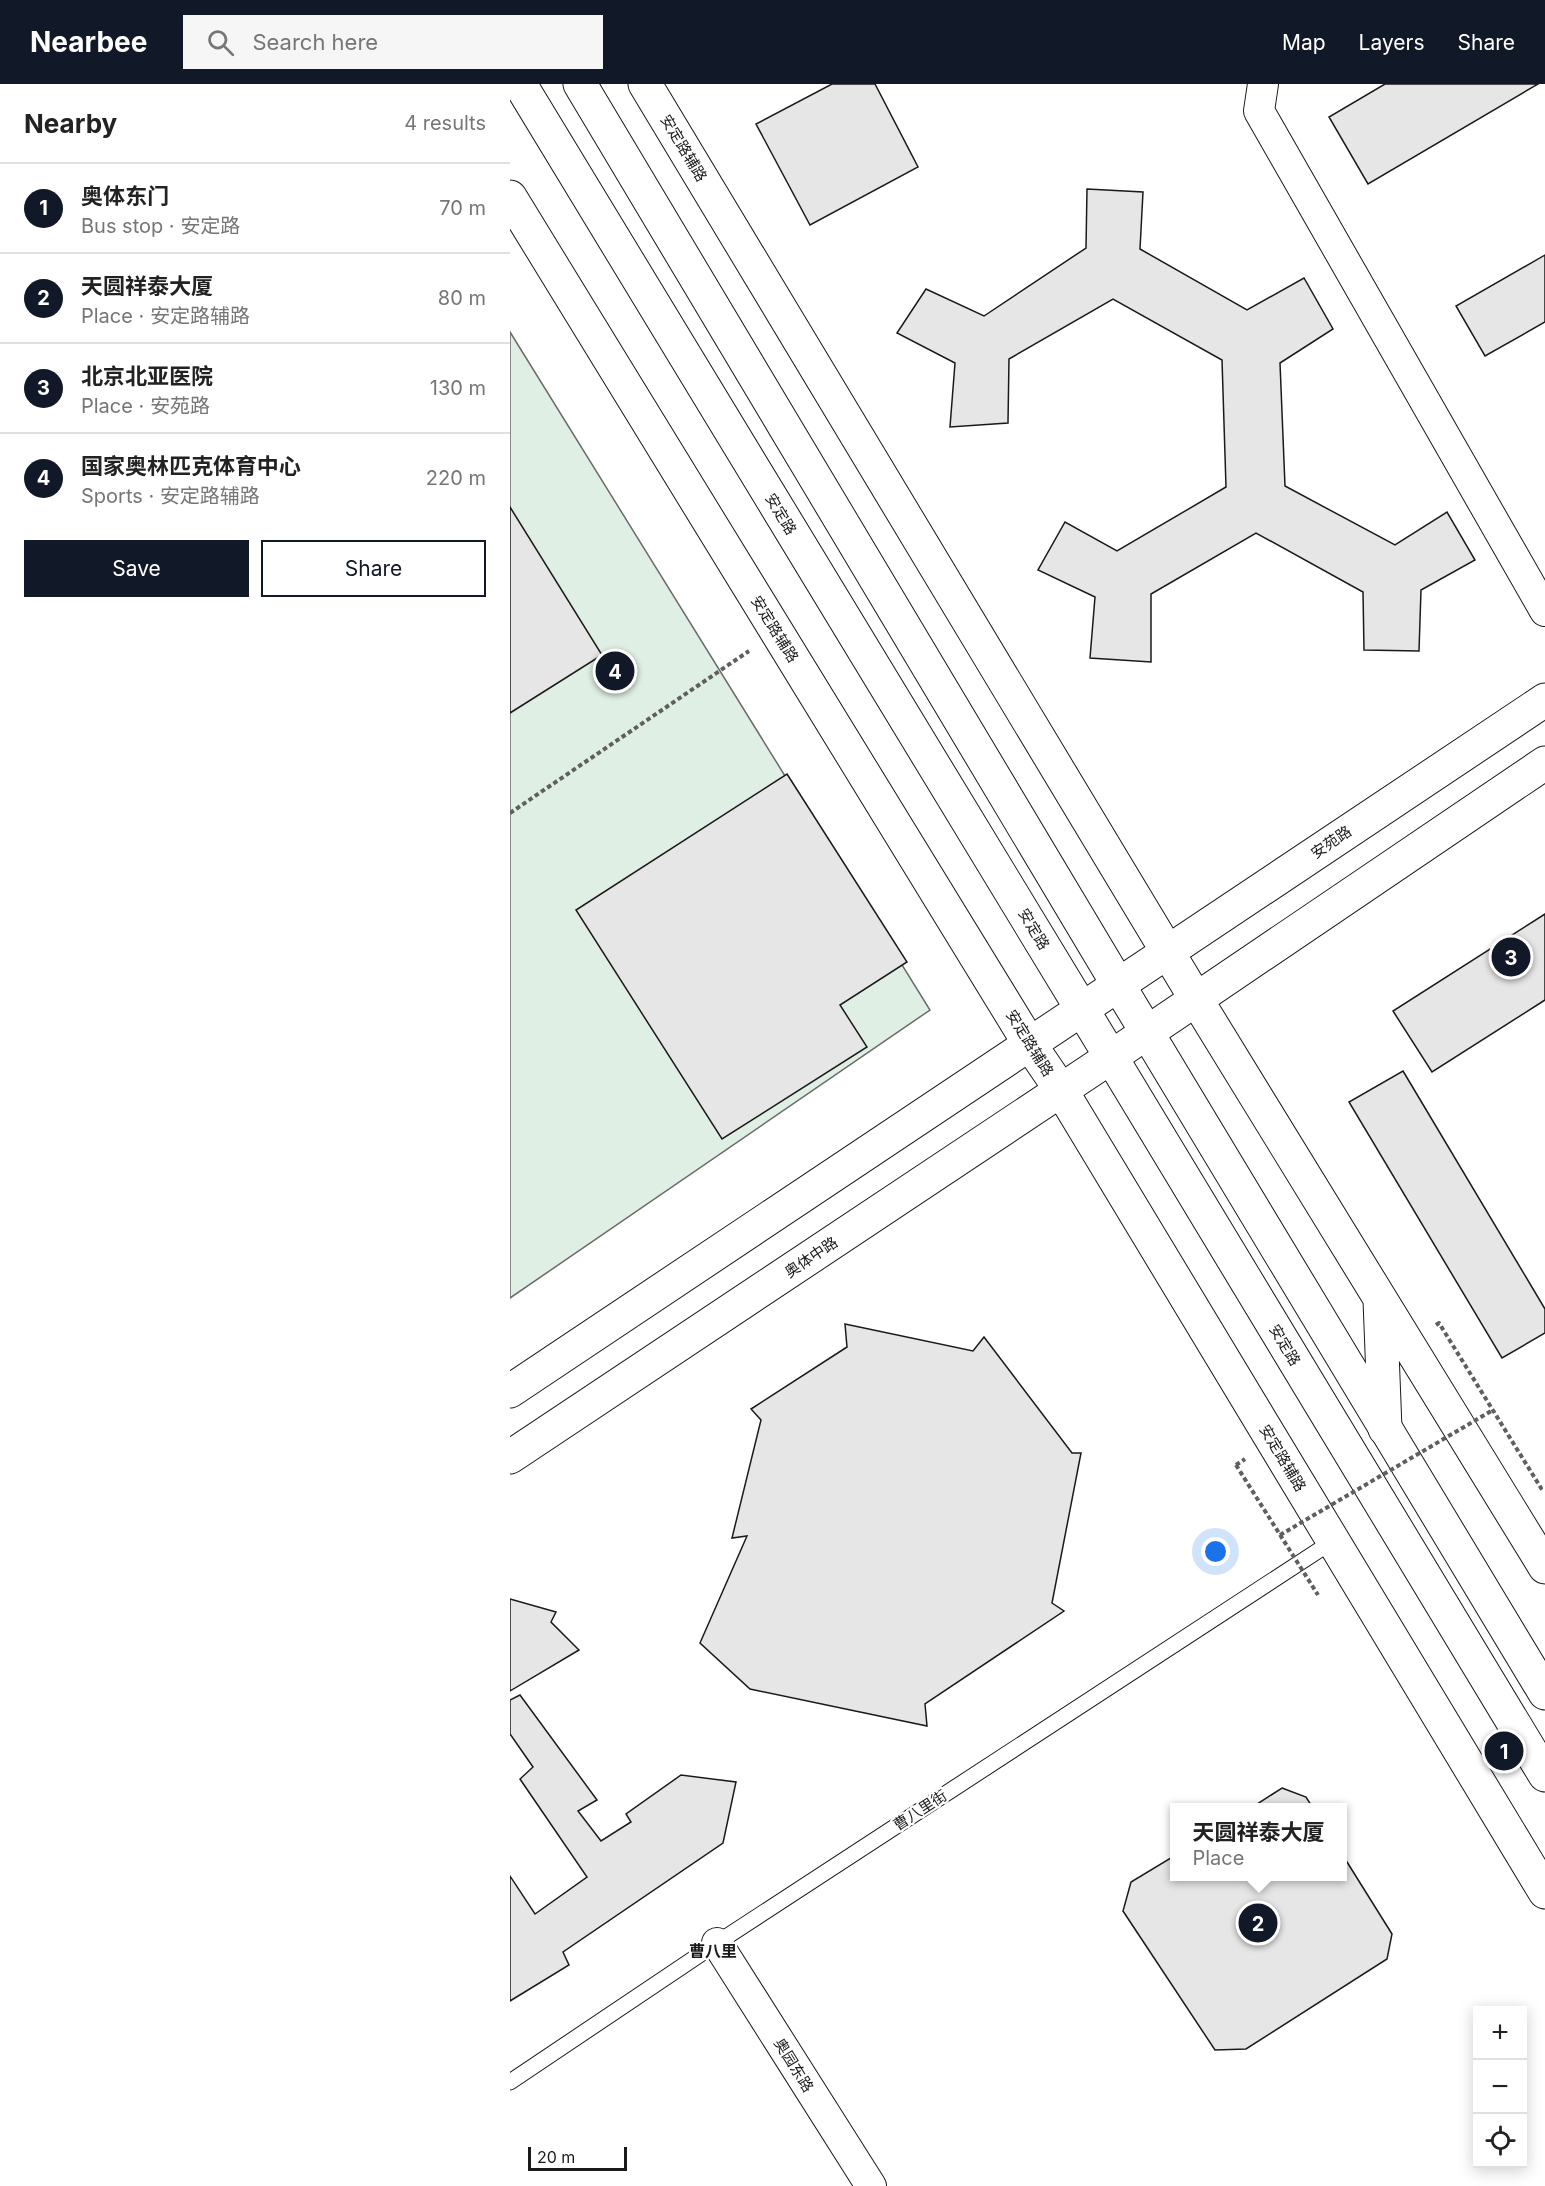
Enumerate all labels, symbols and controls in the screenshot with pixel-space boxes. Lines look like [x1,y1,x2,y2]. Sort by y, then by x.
search box [183,15,603,69]
text: Nearbee [30,25,147,59]
icon: search [204,26,237,59]
text: Search here [252,29,378,55]
text: Map [1282,30,1326,55]
text: Layers [1359,30,1425,55]
text: Share [1458,30,1515,55]
text: Nearby [24,108,117,139]
text: 4 results [404,111,486,135]
street label: 安定路辅路 [657,111,711,185]
text: 奥体东门 [81,183,169,209]
text: 1 [39,196,48,220]
text: 70 m [439,196,486,220]
text: Bus stop · 安定路 [81,214,240,238]
text: 天圆祥泰大厦 [81,273,213,299]
text: 2 [37,286,50,310]
text: 80 m [438,286,486,310]
text: Place · 安定路辅路 [81,304,250,328]
text: 北京北亚医院 [81,363,213,389]
text: 3 [37,376,50,400]
text: 130 m [430,376,486,400]
text: Place · 安苑路 [81,394,210,418]
text: 国家奥林匹克体育中心 [81,453,301,479]
text: 4 [37,466,50,490]
text: 220 m [426,466,486,490]
text: Sports · 安定路辅路 [81,484,260,508]
street label: 安定路 [761,490,801,538]
button: Save [24,540,249,597]
button: Share [261,540,486,597]
street label: 安定路辅路 [747,592,803,666]
pin: 4 [596,648,634,694]
street label: 安苑路 [1307,822,1355,862]
street label: 安定路 [1014,905,1054,953]
pin: 3 [1492,934,1530,980]
street label: 安定路辅路 [1002,1006,1058,1080]
street label: 奥体中路 [781,1232,841,1282]
street label: 安定路 [1265,1321,1305,1369]
street label: 安定路辅路 [1256,1421,1310,1495]
your location [1201,1537,1230,1566]
pin: 1 [1484,1728,1524,1774]
street label: 曹八里街 [890,1786,950,1834]
popup [1170,1803,1347,1881]
text: 天圆祥泰大厦 [1192,1819,1325,1845]
text: Place [1192,1846,1244,1870]
pin: 2 [1238,1900,1278,1946]
district label: 曹八里 [689,1941,737,1961]
map controls [1473,2006,1527,2168]
button: + [1473,2006,1527,2060]
street label: 奥园东路 [770,2035,818,2095]
button: − [1473,2060,1527,2114]
button: locate [1473,2114,1527,2168]
scale bar [528,2144,627,2172]
text: 20 m [537,2147,575,2167]

